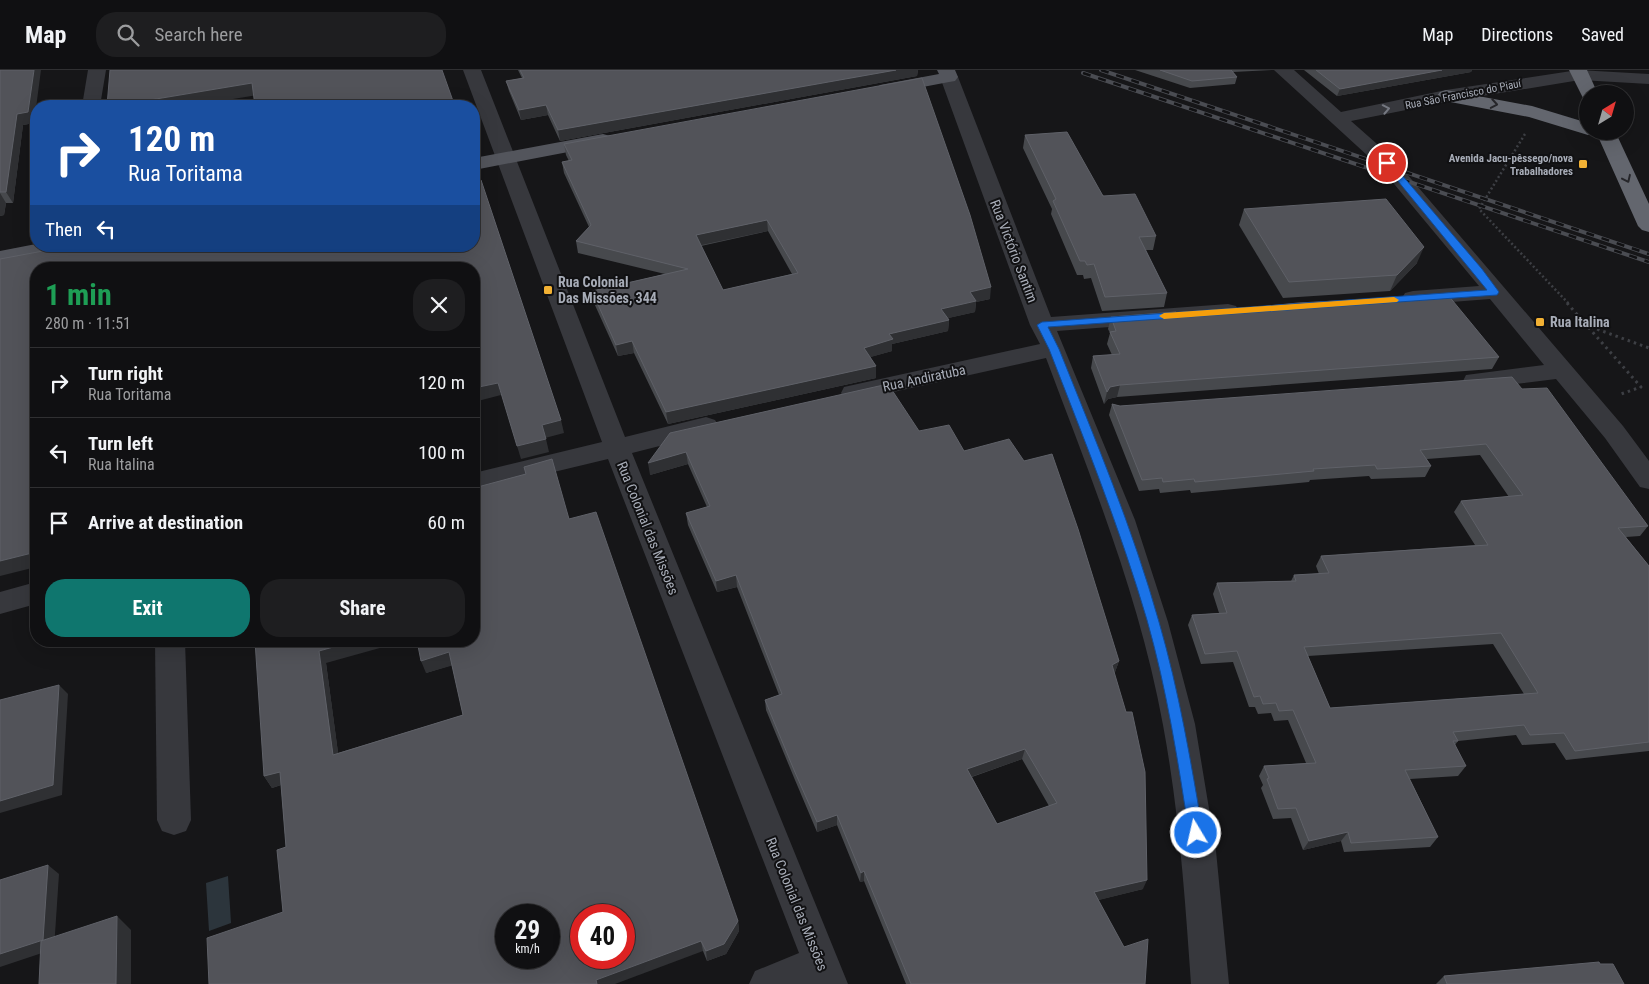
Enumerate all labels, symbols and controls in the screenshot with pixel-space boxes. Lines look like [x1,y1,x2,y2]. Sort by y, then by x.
search box [96,12,446,57]
text: Map [25,21,66,49]
icon: search [114,21,142,49]
text: Search here [154,23,243,46]
text: Map [1422,24,1453,45]
text: Directions [1481,24,1553,45]
text: Saved [1581,24,1624,45]
street label: Rua São Francisco do Piauí [1404,77,1523,112]
north arrow [1579,85,1634,140]
map controls [1579,85,1634,140]
one-way arrow [1490,98,1498,109]
one-way arrow [1381,104,1390,114]
text: 120 m [128,119,215,160]
icon: right [45,120,110,185]
pin [1366,142,1408,184]
icon: arrive [1373,149,1401,177]
place label: Avenida Jacu-pêssego/nova Trabalhadores [1449,152,1573,178]
marker: Avenida Jacu-pêssego/nova Trabalhadores [1577,158,1589,170]
text: Rua Toritama [128,161,243,186]
one-way arrow [1621,174,1632,183]
street label: Rua Victório Santim [987,197,1041,305]
icon: left [92,215,120,243]
text: Then [45,218,82,241]
place label: Rua Colonial Das Missões, 344 [558,274,657,306]
text: 1 min [45,277,112,312]
button: close [413,279,465,331]
marker: Rua Colonial Das Missões, 344 [542,284,554,296]
text: 280 m · 11:51 [45,314,131,333]
place label: Rua Italina [1550,314,1610,330]
marker: Rua Italina [1534,316,1546,328]
street label: Rua Andiratuba [881,361,967,395]
text: Turn right [88,362,163,385]
icon: right [45,369,73,397]
text: 120 m [418,371,465,394]
text: Rua Toritama [88,385,172,404]
text: Turn left [88,432,153,455]
icon: left [45,439,73,467]
text: 100 m [418,441,465,464]
text: Rua Italina [88,455,155,474]
street label: Rua Colonial das Missões [614,459,682,597]
icon: arrive [45,509,73,537]
text: Arrive at destination [88,511,243,534]
text: 60 m [428,511,465,534]
button: Exit [45,579,250,637]
button: Share [260,579,465,637]
position arrow [1169,806,1221,858]
street label: Rua Colonial das Missões [763,835,831,973]
speed limit sign: 40 [570,904,635,969]
text: 29 [515,916,540,945]
text: km/h [515,942,540,956]

